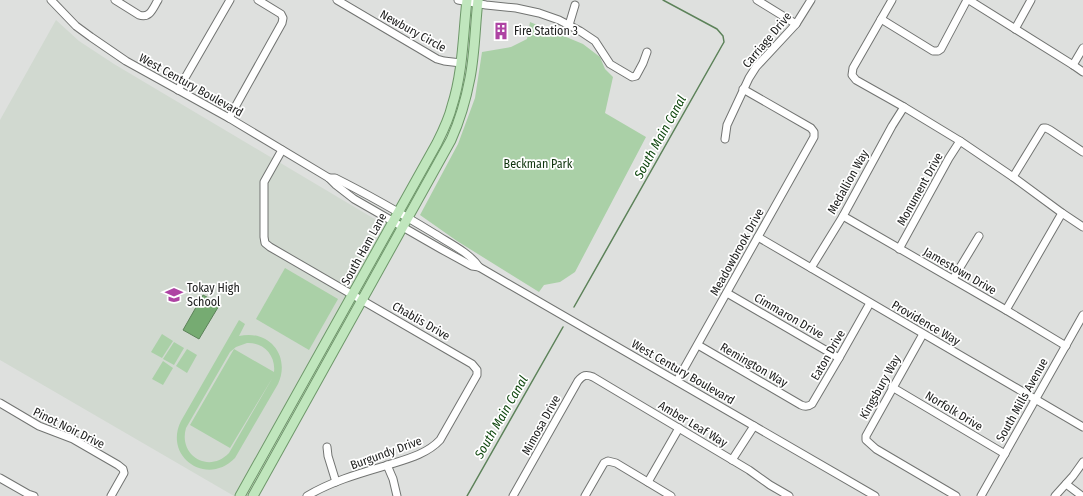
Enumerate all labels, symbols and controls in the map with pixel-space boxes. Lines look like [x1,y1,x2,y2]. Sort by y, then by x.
street label: Newbury Circle [378,7,448,55]
street label: Carriage Drive [740,9,794,71]
building icon: Fire Station 3 [491,21,511,41]
place label: Fire Station 3 [514,24,578,38]
street label: West Century Boulevard [137,51,245,119]
water label: South Main Canal [630,92,689,182]
street label: Medallion Way [825,147,872,217]
street label: Monument Drive [894,150,946,228]
park label: Beckman Park [504,157,573,171]
street label: Meadowbrook Drive [707,206,767,298]
street label: South Ham Lane [338,210,390,287]
street label: Jamestown Drive [921,244,999,298]
place label: Tokay High School [187,281,240,309]
school or university icon: Tokay High School [164,285,184,305]
street label: Cimmaron Drive [752,290,826,342]
street label: Providence Way [889,298,963,349]
street label: Chablis Drive [390,299,452,343]
street label: Eaton Drive [808,327,848,383]
street label: West Century Boulevard [629,337,737,407]
street label: Remington Way [718,340,791,390]
street label: Kingsbury Way [857,352,904,421]
street label: South Mills Avenue [993,356,1051,444]
water label: South Main Canal [471,373,531,462]
street label: Norfolk Drive [923,388,985,434]
street label: Mimosa Drive [519,393,563,457]
street label: Amber Leaf Way [656,398,730,450]
street label: Pinot Noir Drive [31,405,107,451]
street label: Burgundy Drive [348,434,424,472]

